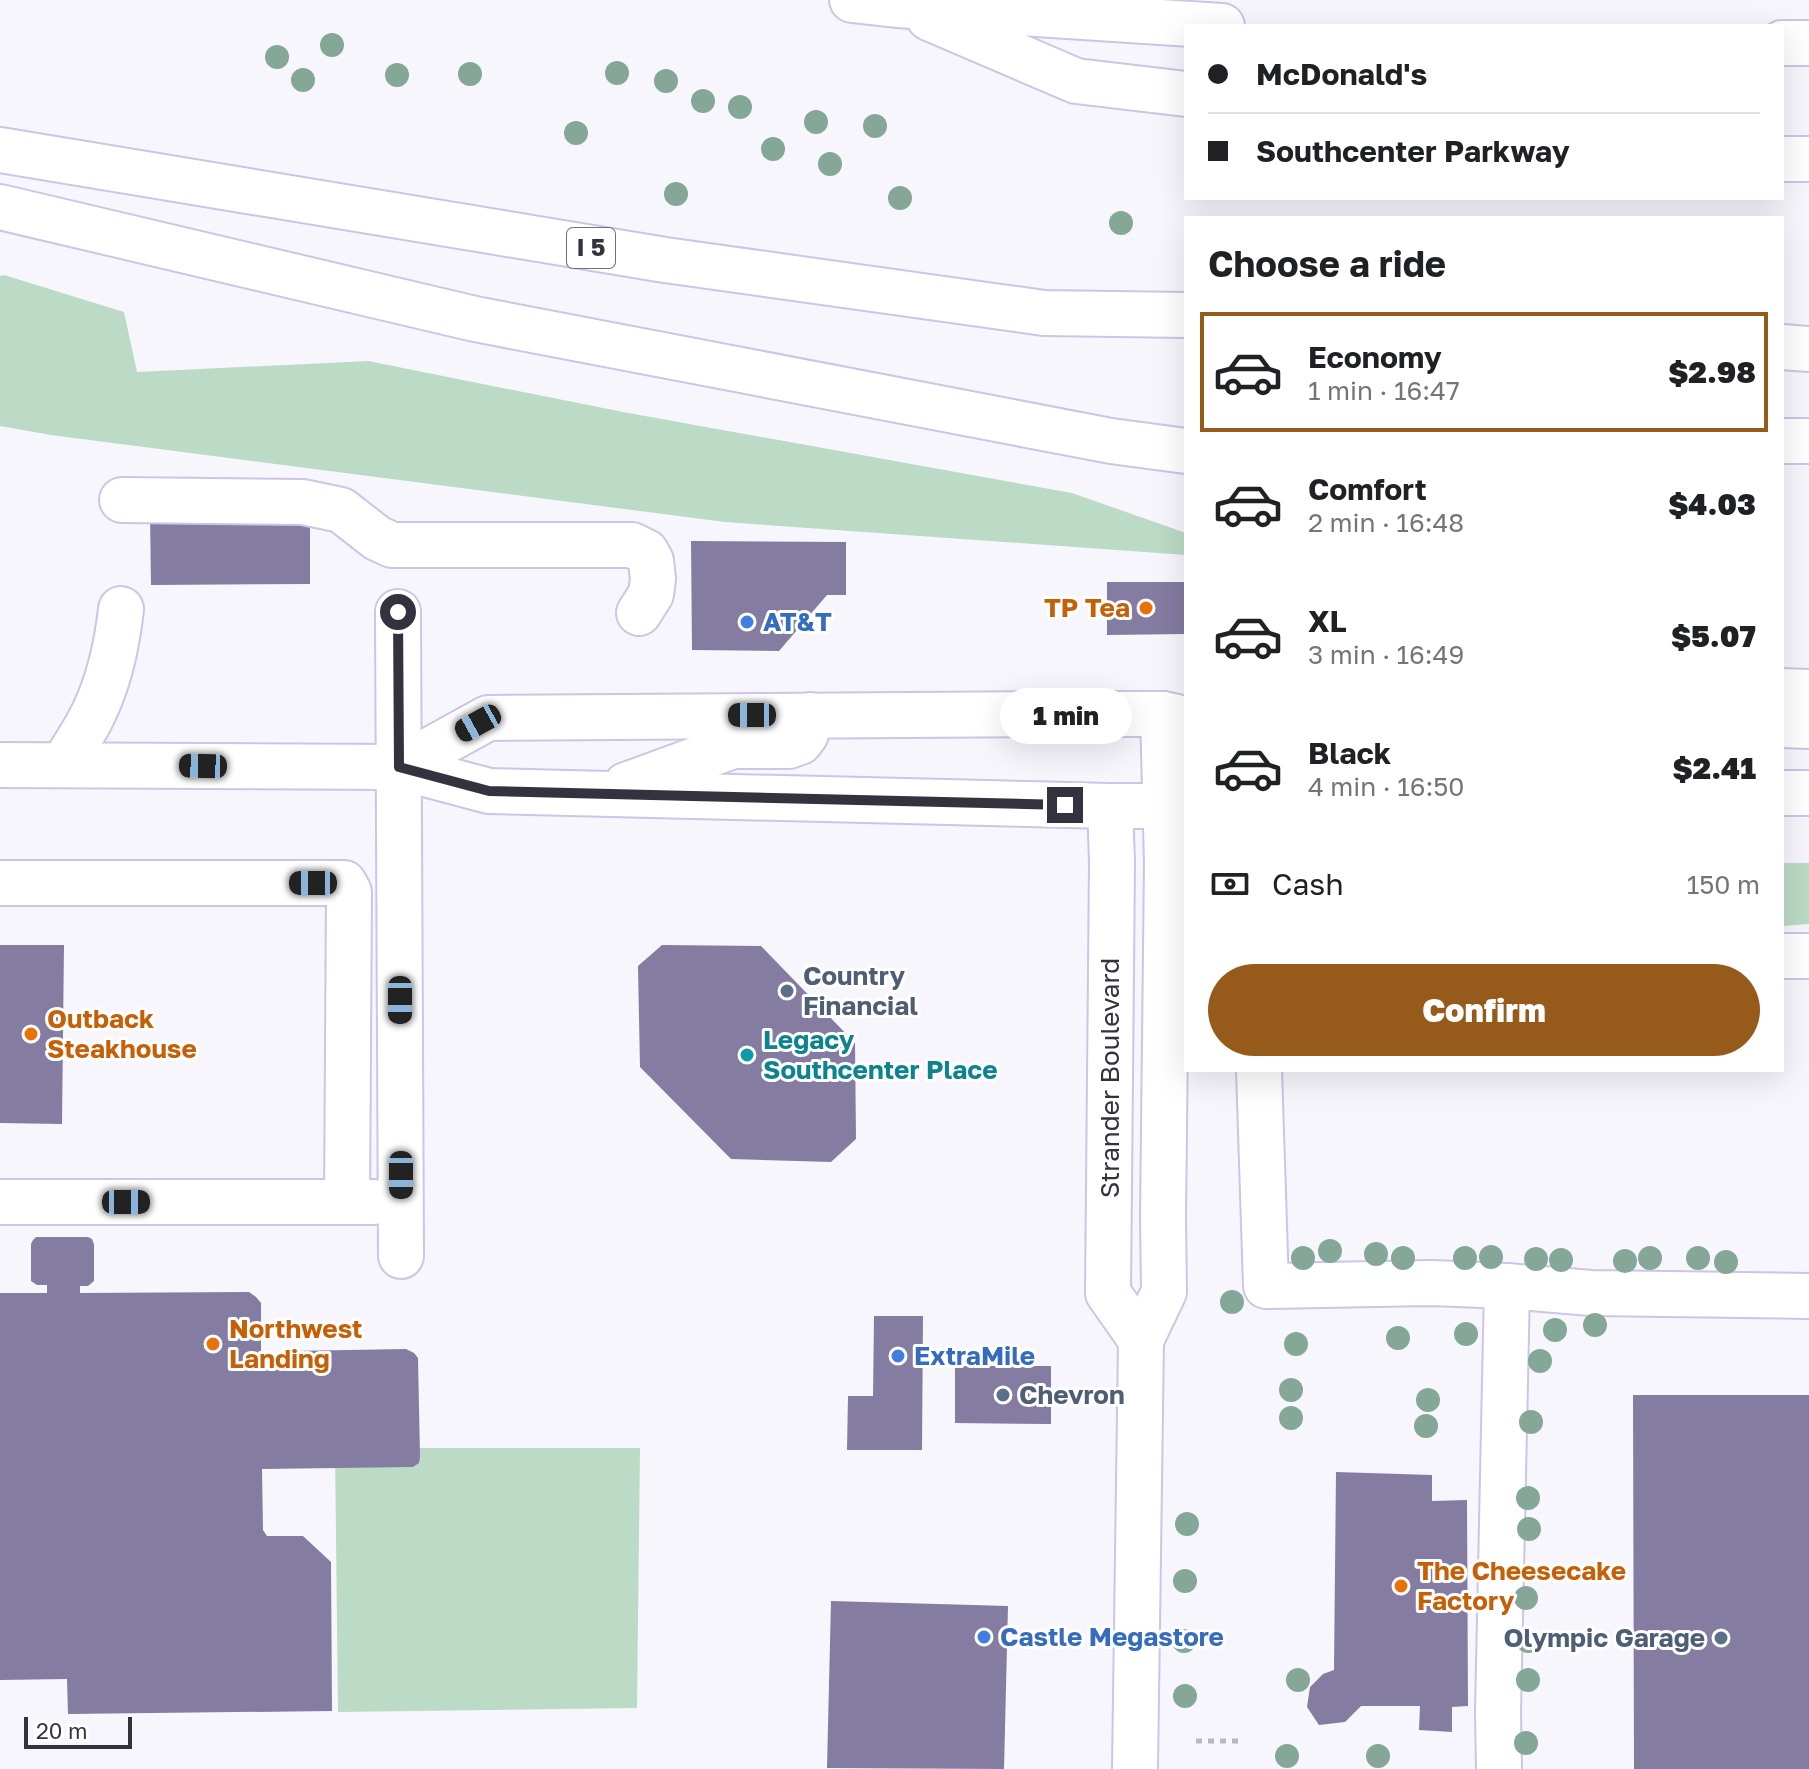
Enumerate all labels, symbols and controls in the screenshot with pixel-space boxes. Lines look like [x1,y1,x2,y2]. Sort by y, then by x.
text: McDonald's [1256,56,1427,92]
text: Southcenter Parkway [1256,133,1570,169]
road number: I 5 [567,228,615,268]
text: Choose a ride [1208,242,1446,285]
icon: car [1212,336,1284,408]
text: Economy [1308,339,1442,375]
text: $2.98 [1668,354,1756,390]
text: 1 min · 16:47 [1308,375,1460,406]
icon: car [1212,468,1284,540]
text: Comfort [1308,471,1427,507]
text: $4.03 [1668,486,1756,522]
text: 2 min · 16:48 [1308,507,1464,538]
place label: TP Tea [1044,592,1130,623]
route start [380,594,416,630]
marker: TP Tea [1137,599,1155,617]
icon: car [1212,600,1284,672]
text: XL [1308,603,1347,639]
place label: AT&T [763,606,832,637]
marker: AT&T [738,613,756,631]
text: $5.07 [1671,618,1756,654]
text: 3 min · 16:49 [1308,639,1464,670]
callout: 1 min [999,689,1131,745]
text: 1 min [1033,700,1099,731]
car [451,701,505,745]
car [728,703,776,727]
icon: car [1212,732,1284,804]
text: Black [1308,735,1391,771]
text: $2.41 [1673,750,1756,786]
car [179,754,227,778]
text: 4 min · 16:50 [1308,771,1464,802]
route end [1047,787,1083,823]
icon: cash [1208,862,1252,906]
text: Cash [1272,866,1344,902]
text: 150 m [1687,869,1760,900]
car [289,871,337,895]
street label: Strander Boulevard [1094,958,1125,1198]
place label: Country Financial [803,960,918,1021]
button: Confirm [1208,964,1760,1056]
car [388,976,412,1024]
marker: Country Financial [778,982,796,1000]
place label: Outback Steakhouse [47,1003,197,1064]
place label: Legacy Southcenter Place [763,1024,998,1085]
marker: Outback Steakhouse [22,1025,40,1043]
marker: Legacy Southcenter Place [738,1046,756,1064]
car [389,1151,413,1199]
car [102,1190,150,1214]
place label: Northwest Landing [229,1313,363,1374]
marker: Northwest Landing [204,1335,222,1353]
place label: ExtraMile [914,1340,1035,1371]
marker: ExtraMile [889,1347,907,1365]
place label: Chevron [1019,1379,1125,1410]
marker: Chevron [994,1386,1012,1404]
place label: The Cheesecake Factory [1417,1555,1626,1616]
marker: The Cheesecake Factory [1392,1577,1410,1595]
place label: Castle Megastore [1000,1621,1224,1652]
place label: Olympic Garage [1504,1622,1705,1653]
marker: Castle Megastore [975,1628,993,1646]
marker: Olympic Garage [1712,1629,1730,1647]
scale bar [24,1713,132,1749]
text: 20 m [36,1717,87,1744]

